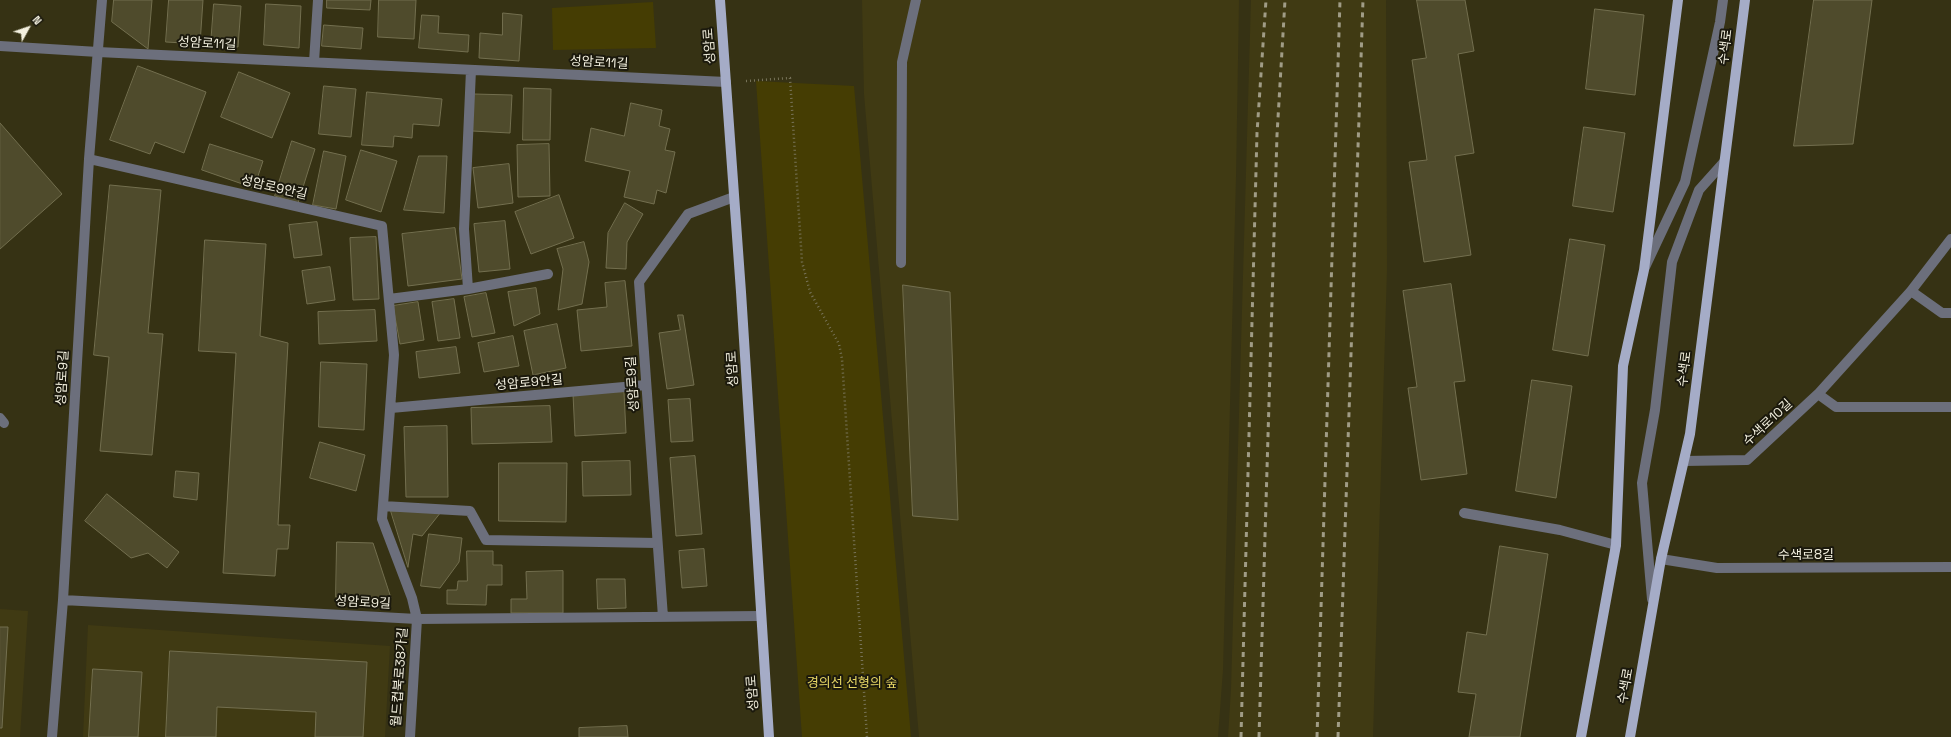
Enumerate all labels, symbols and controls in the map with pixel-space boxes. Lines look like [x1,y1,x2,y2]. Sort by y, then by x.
north arrow [8,8,48,48]
text: N [29,13,45,28]
street label: 성암로 [701,28,719,64]
street label: 수색로 [1716,28,1736,66]
street label: 성암로11길 [177,35,237,53]
street label: 성암로11길 [569,54,629,72]
street label: 성암로9안길 [239,173,309,203]
street label: 성암로9길 [54,350,72,406]
street label: 수색로 [1675,350,1695,388]
street label: 성암로 [724,351,742,387]
street label: 성암로9길 [623,356,643,412]
street label: 성암로9안길 [495,372,563,394]
street label: 수색로10길 [1740,396,1796,450]
street label: 수색로8길 [1778,547,1834,563]
street label: 성암로9길 [335,594,391,612]
street label: 월드컵북로38가길 [389,627,411,727]
street label: 수색로 [1615,667,1637,705]
street label: 성암로 [744,675,762,711]
park label: 경의선 선형의 숲 [807,675,897,691]

